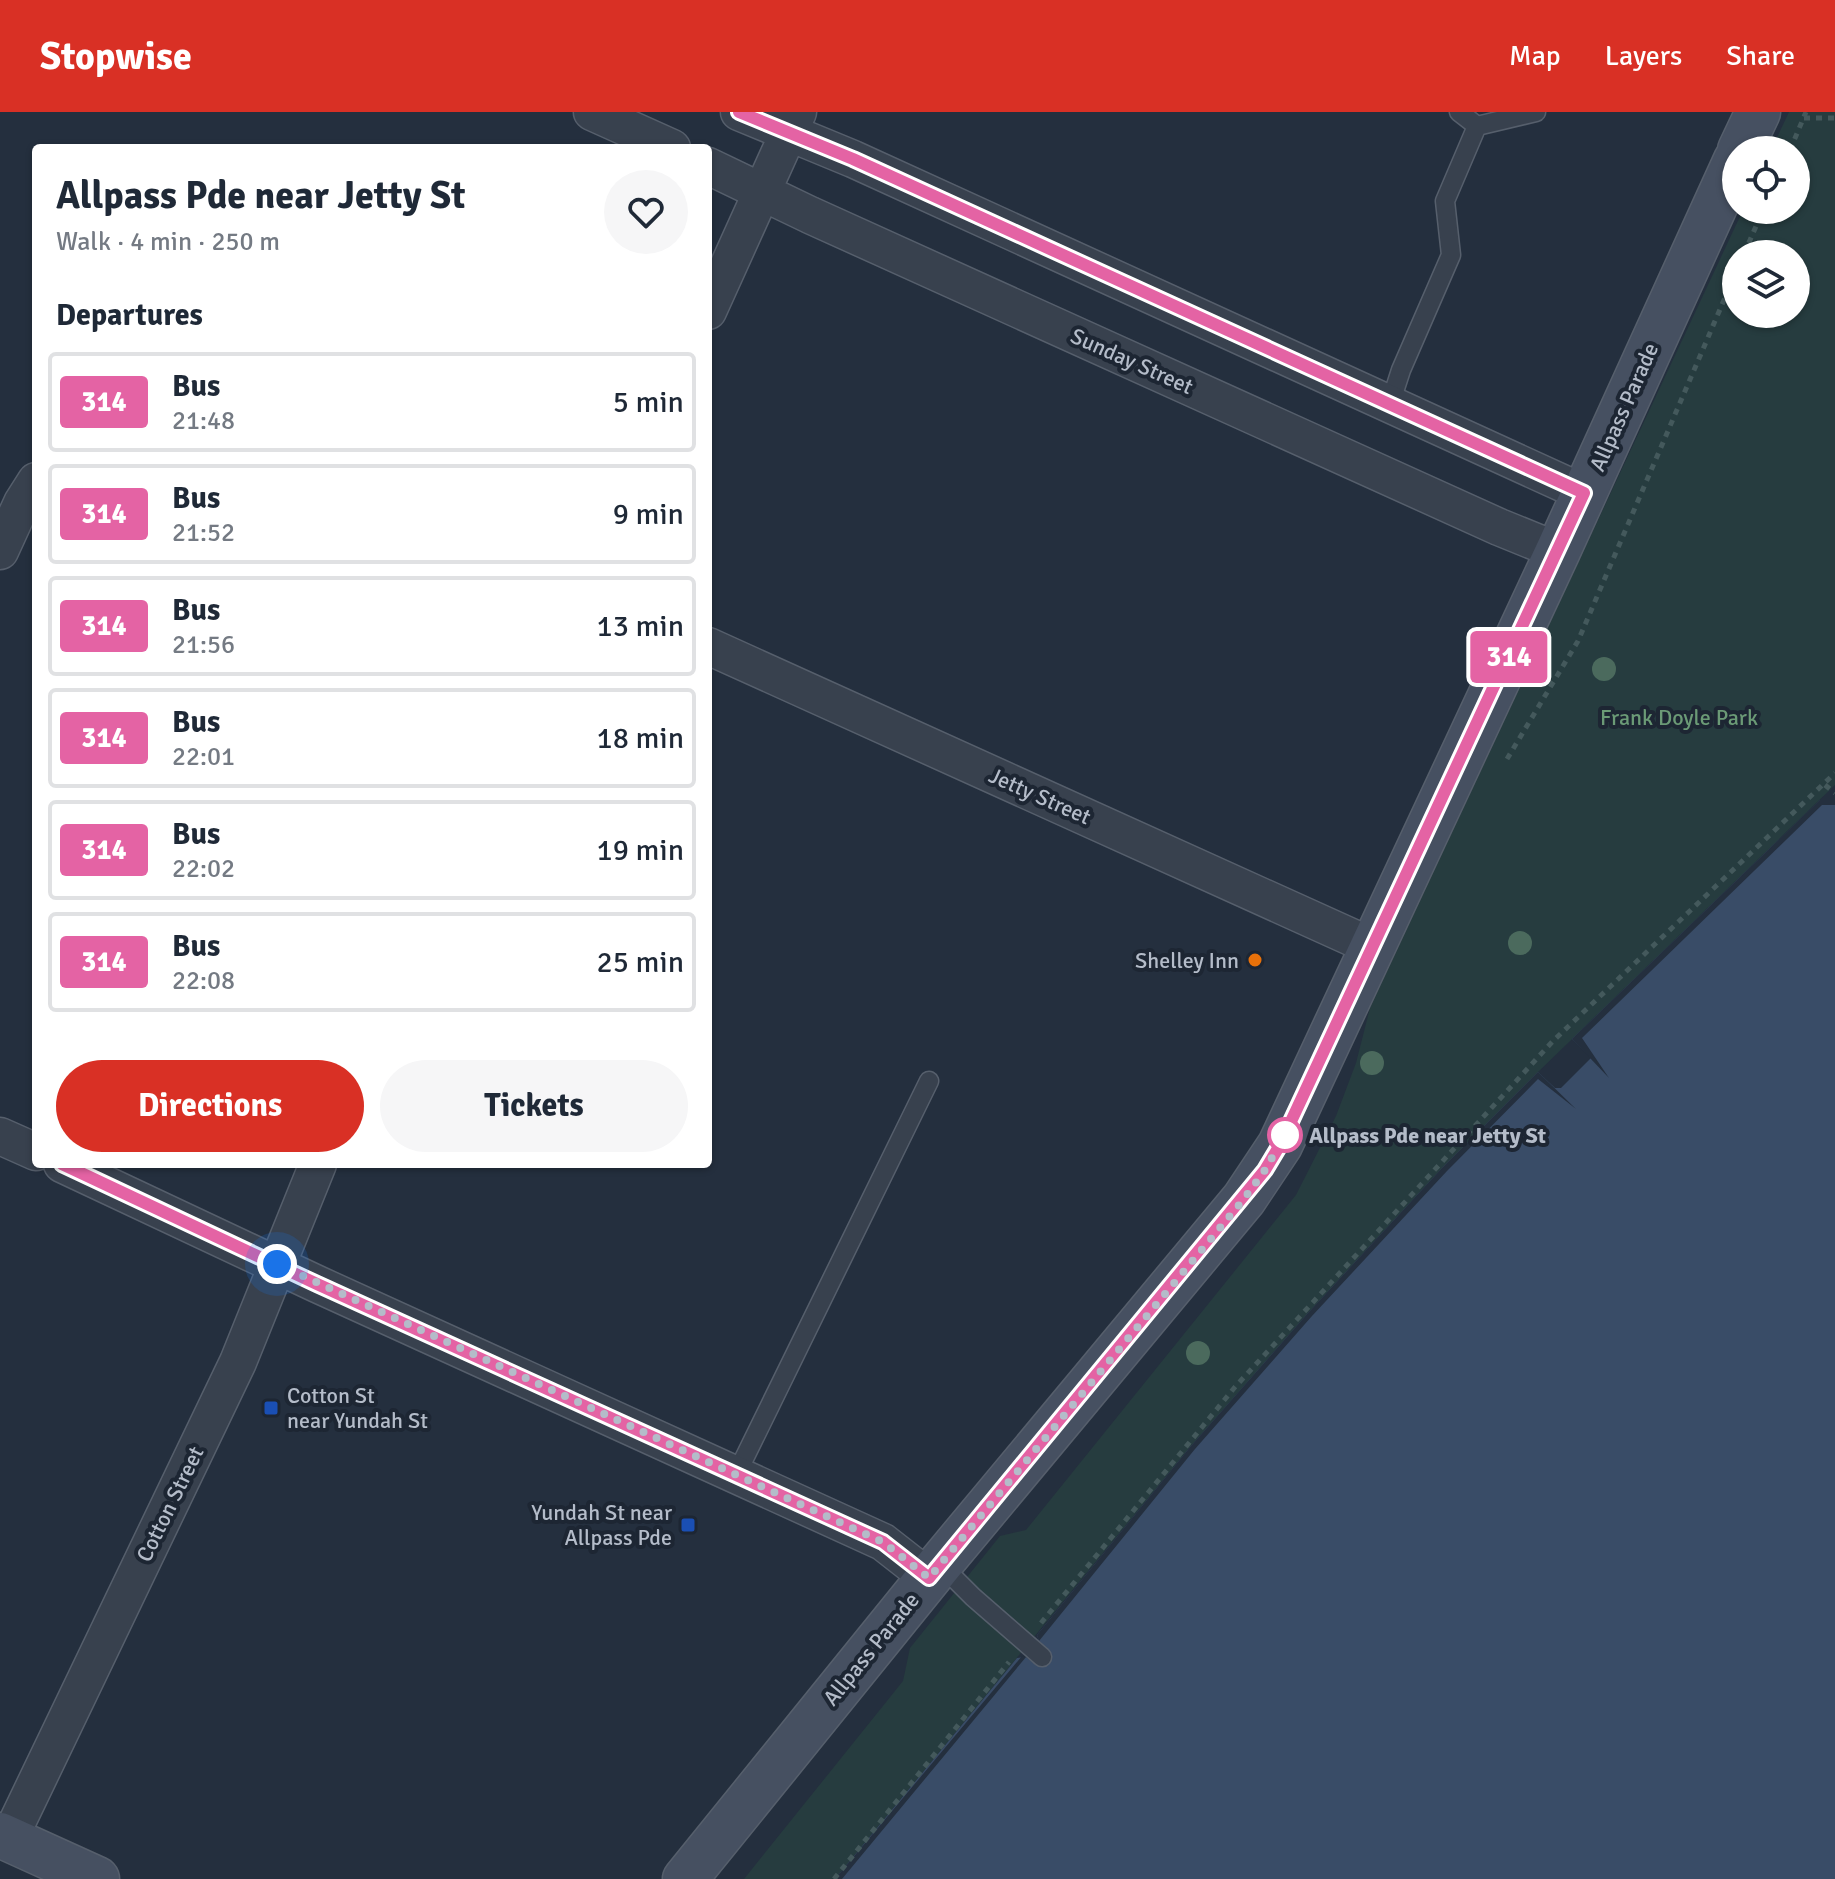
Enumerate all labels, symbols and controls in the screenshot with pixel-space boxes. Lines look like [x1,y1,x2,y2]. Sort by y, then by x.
text: Stopwise [40,33,192,80]
text: Map [1509,39,1561,73]
text: Layers [1605,39,1682,73]
text: Share [1726,39,1795,73]
map controls [1722,136,1810,328]
button: locate [1722,136,1810,224]
button: heart [604,170,688,254]
text: Allpass Pde near Jetty St [56,172,465,219]
text: Walk · 4 min · 250 m [56,226,280,258]
button: layers [1722,240,1810,328]
text: Departures [56,297,203,334]
street label: Sunday Street [1067,322,1198,400]
street label: Allpass Parade [1584,339,1664,475]
text: Bus [172,368,220,405]
text: 5 min [613,384,684,421]
text: 314 [81,385,127,419]
text: 21:48 [172,405,235,437]
text: Bus [172,480,220,517]
text: 9 min [613,496,684,533]
text: 314 [81,497,127,531]
text: 21:52 [172,517,235,549]
text: Bus [172,592,220,629]
text: 13 min [597,608,684,645]
text: 314 [81,609,127,643]
text: 21:56 [172,629,235,661]
line badge: 314 [1463,631,1555,683]
text: 314 [1486,640,1532,674]
text: Bus [172,704,220,741]
park label: Frank Doyle Park [1600,704,1758,731]
text: 18 min [597,720,684,757]
text: 314 [81,721,127,755]
text: 22:01 [172,741,235,773]
street label: Jetty Street [985,762,1095,831]
text: Bus [172,816,220,853]
text: 19 min [597,832,684,869]
text: 314 [81,833,127,867]
text: 22:02 [172,853,235,885]
text: Bus [172,928,220,965]
text: 25 min [597,944,684,981]
text: 314 [81,945,127,979]
place label: Shelley Inn [1135,947,1239,974]
marker: Shelley Inn [1246,951,1264,969]
text: 22:08 [172,965,235,997]
button: Directions [56,1060,364,1152]
button: Tickets [380,1060,688,1152]
marker: Allpass Pde near Jetty St [1268,1118,1302,1152]
place label: Allpass Pde near Jetty St [1309,1122,1546,1149]
your location [257,1244,297,1284]
place label: Cotton St near Yundah St [287,1382,428,1434]
marker: Cotton St near Yundah St [262,1399,280,1417]
street label: Cotton Street [130,1442,210,1566]
place label: Yundah St near Allpass Pde [531,1499,672,1551]
marker: Yundah St near Allpass Pde [679,1516,697,1534]
street label: Allpass Parade [817,1587,925,1711]

